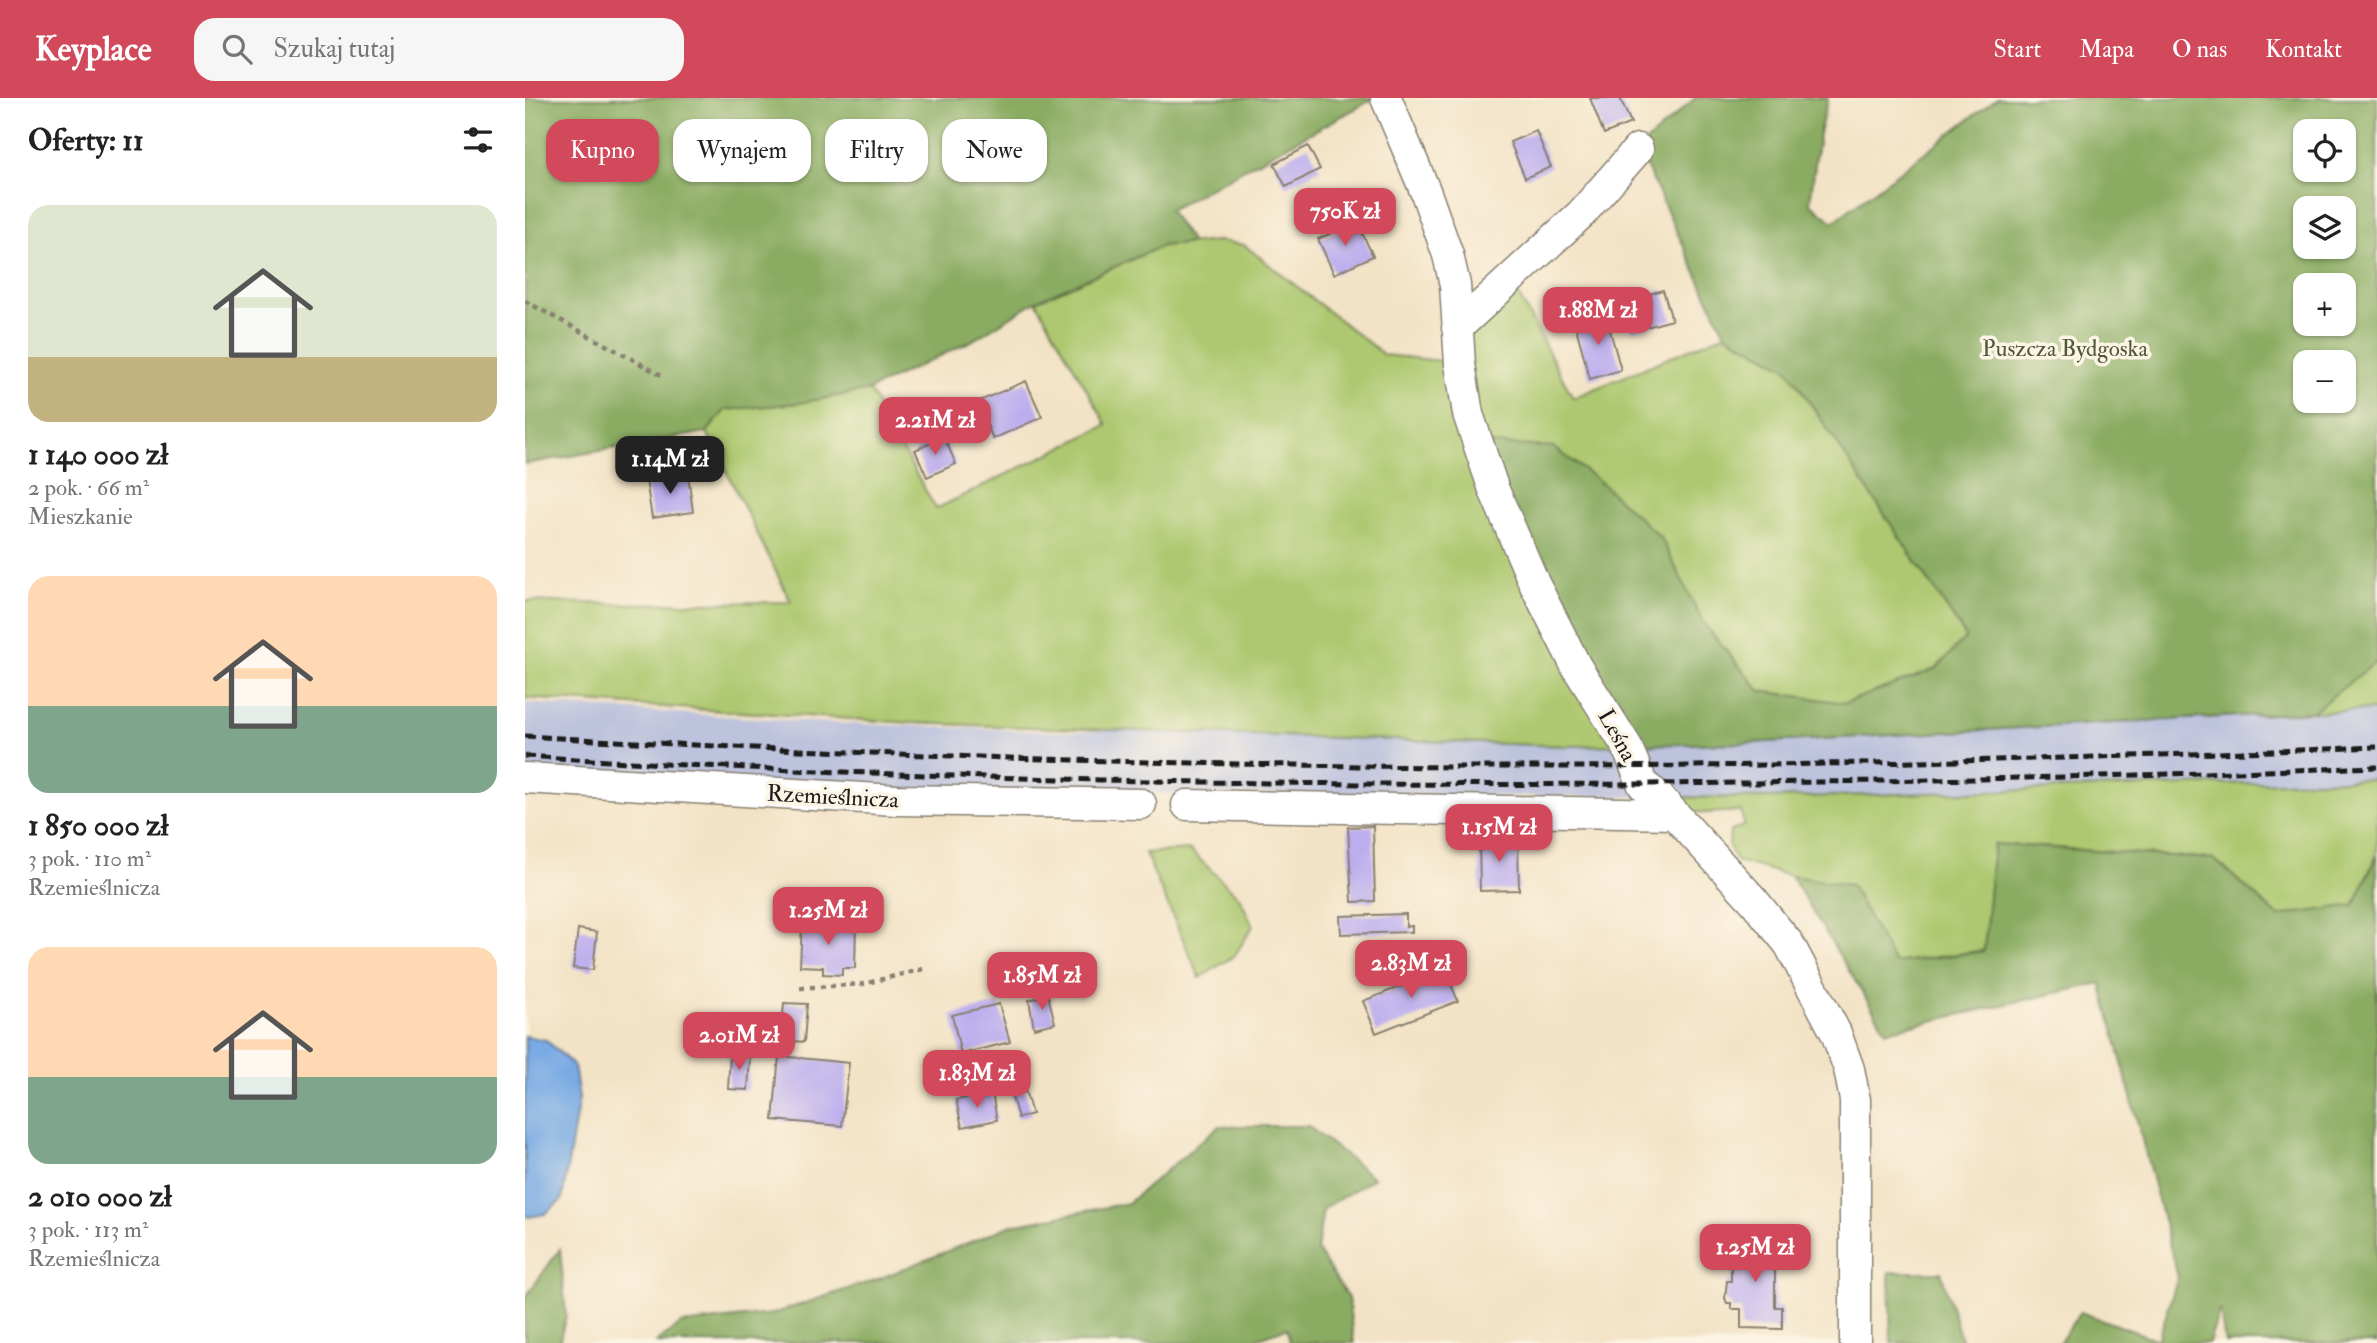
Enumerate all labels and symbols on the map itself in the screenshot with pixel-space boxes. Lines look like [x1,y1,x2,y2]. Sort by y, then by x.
pin: 750K zł [1280,188,1410,248]
pin: 1.88M zł [1526,288,1670,347]
park label: Puszcza Bydgoska [1982,334,2148,363]
pin: 2.21M zł [863,398,1007,457]
pin: 1.14M zł [598,436,742,496]
street label: Leśna [1591,704,1644,767]
street label: Rzemieślnicza [766,779,900,814]
pin: 1.15M zł [1427,804,1571,864]
pin: 1.25M zł [756,888,900,947]
pin: 2.83M zł [1339,940,1483,1000]
pin: 1.85M zł [970,953,1114,1012]
pin: 2.01M zł [667,1012,811,1072]
pin: 1.83M zł [905,1051,1049,1110]
pin: 1.25M zł [1683,1224,1827,1284]

